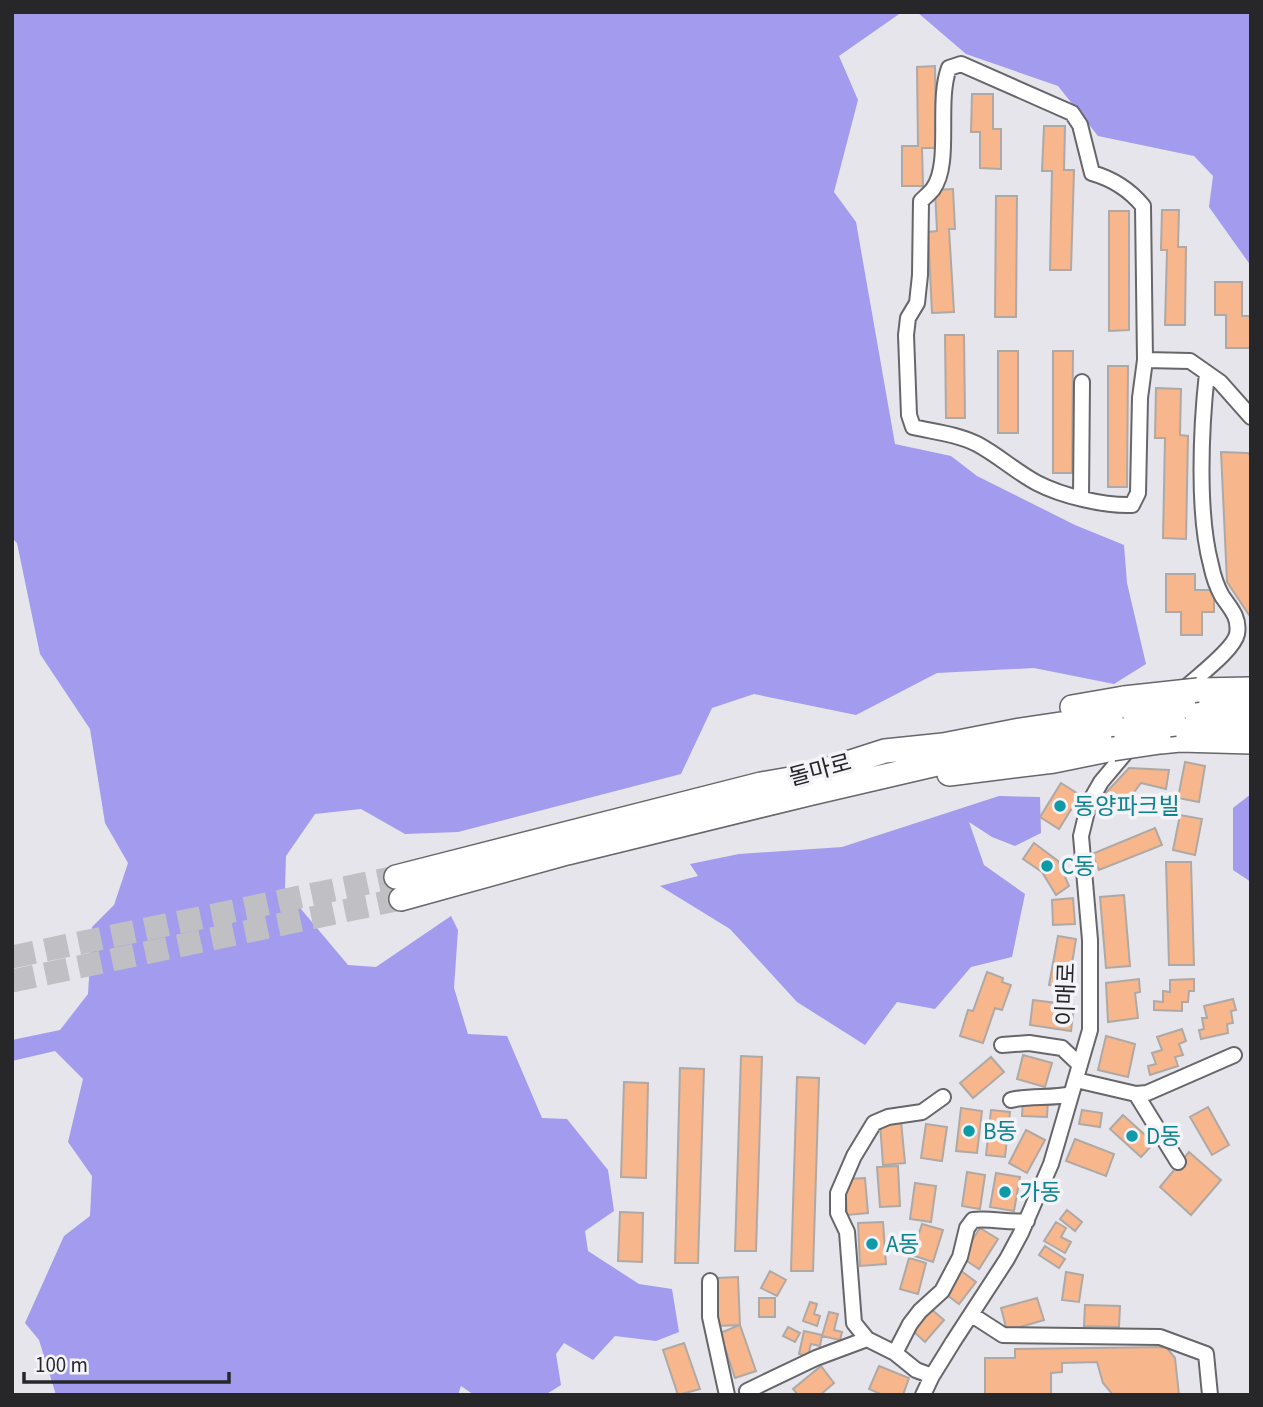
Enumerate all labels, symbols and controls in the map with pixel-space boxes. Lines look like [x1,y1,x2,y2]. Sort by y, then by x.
street label: 돌마로 [785,746,855,794]
place label: 동양파크빌 [1074,790,1180,823]
marker: 동양파크빌 [1052,798,1068,814]
place label: C동 [1061,850,1095,883]
marker: C동 [1039,858,1055,874]
street label: 이매로 [1048,962,1084,1026]
place label: B동 [983,1115,1018,1148]
place label: D동 [1146,1120,1181,1153]
marker: B동 [961,1123,977,1139]
marker: D동 [1124,1128,1140,1144]
place label: 가동 [1019,1176,1061,1209]
marker: 가동 [997,1184,1013,1200]
place label: A동 [886,1228,920,1261]
marker: A동 [864,1236,880,1252]
scale bar [24,1340,229,1384]
text: 100 m [35,1350,88,1380]

